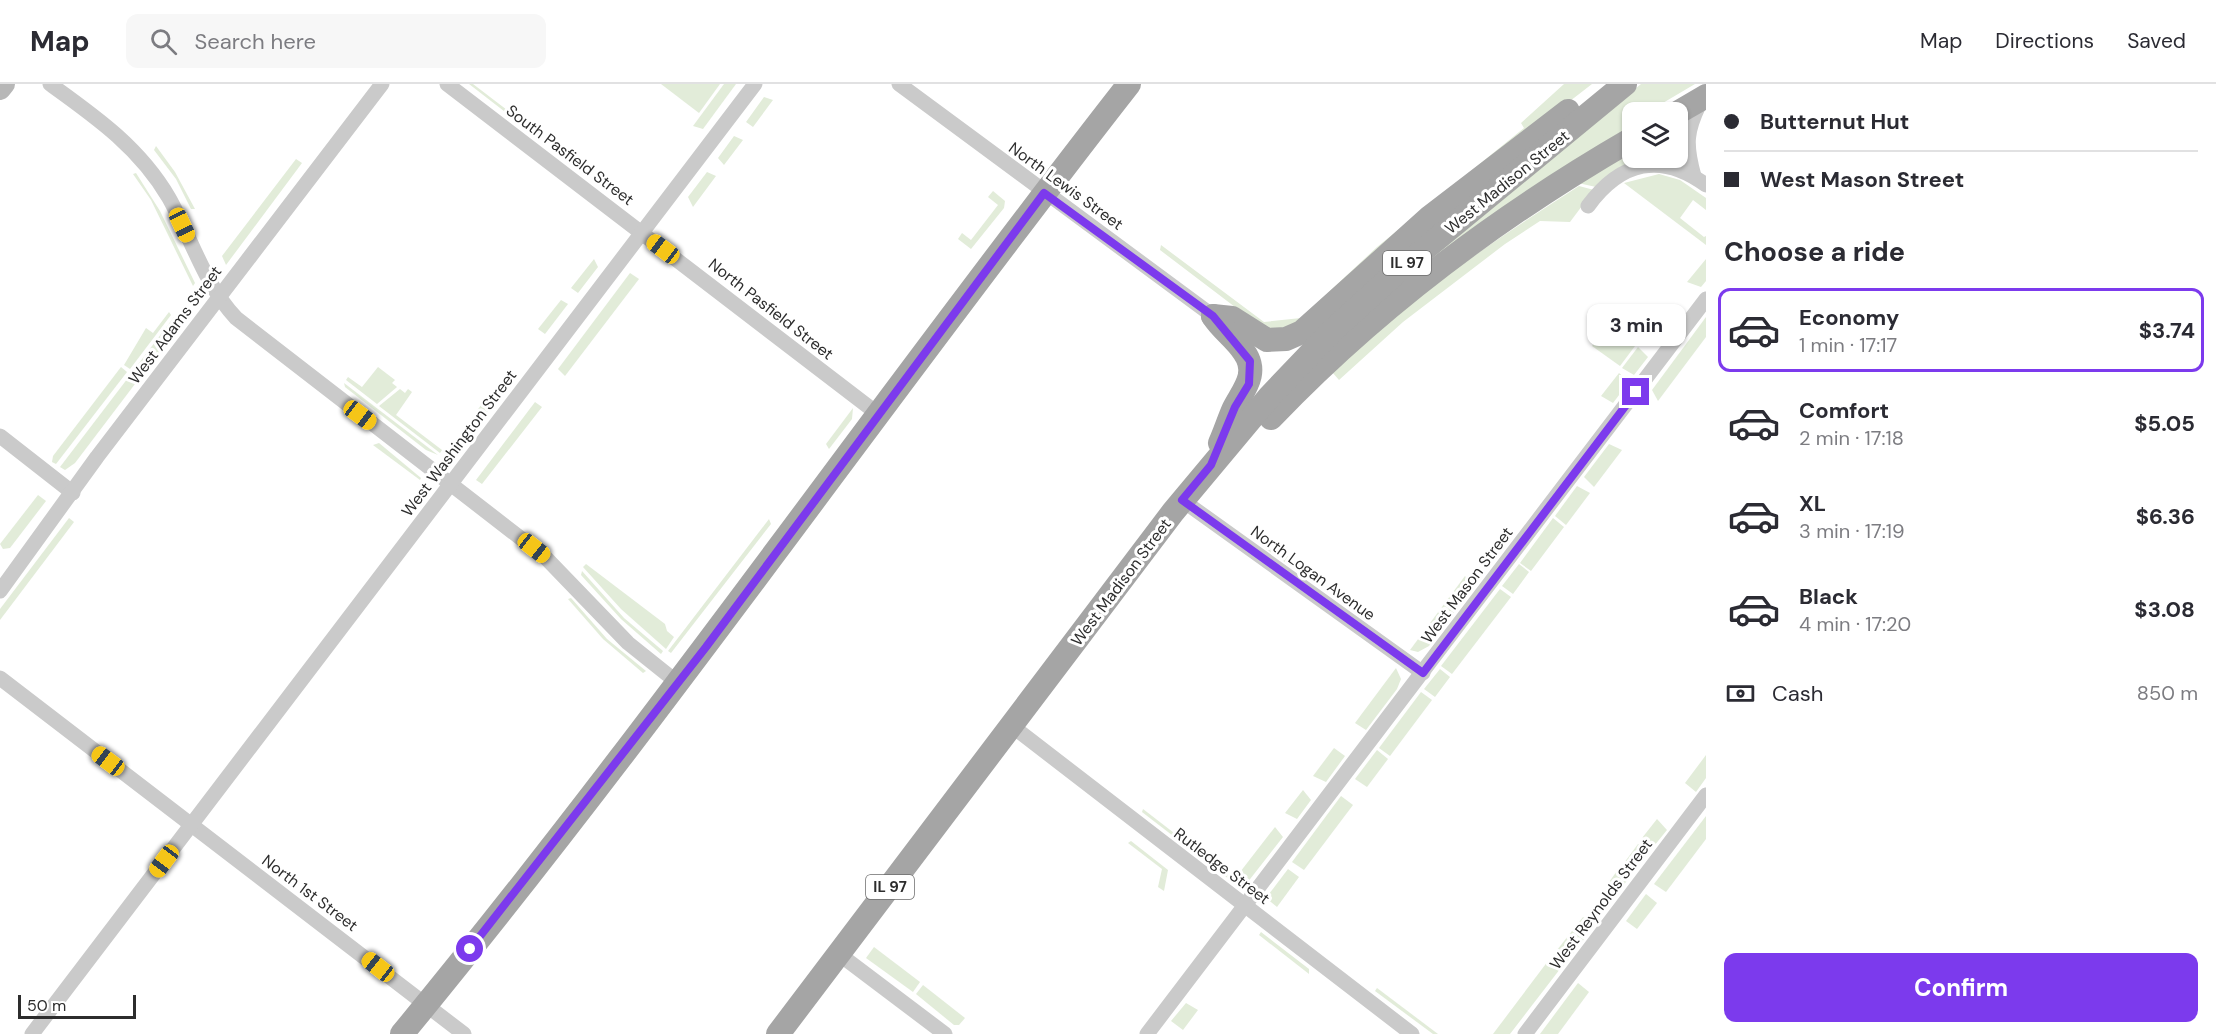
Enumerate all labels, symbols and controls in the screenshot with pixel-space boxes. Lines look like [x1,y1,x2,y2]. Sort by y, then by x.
search box [126,14,546,68]
text: Map [30,23,90,60]
icon: search [147,25,180,58]
text: Search here [195,27,316,56]
text: Map [1920,27,1962,55]
text: Directions [1995,27,2094,55]
text: Saved [2127,27,2186,55]
street label: South Pasfield Street [502,100,638,210]
map controls [1622,102,1688,168]
button: layers [1622,102,1688,168]
text: Butternut Hut [1760,107,1909,136]
street label: West Madison Street [1440,125,1574,239]
street label: North Lewis Street [1005,137,1127,235]
text: West Mason Street [1760,165,1964,194]
car [166,205,198,245]
car [643,231,683,267]
text: Choose a ride [1724,234,1905,269]
road number: IL 97 [1383,251,1431,275]
street label: North Pasfield Street [704,254,838,364]
street label: West Adams Street [124,262,226,388]
icon: car [1727,303,1781,357]
text: Economy [1799,303,1899,332]
callout: 3 min [1586,305,1686,347]
text: 3 min [1610,312,1663,338]
text: $3.74 [2139,316,2195,345]
text: 1 min · 17:17 [1799,332,1897,358]
street label: West Washington Street [397,365,521,521]
route end [1622,378,1649,405]
icon: car [1727,396,1781,450]
text: Comfort [1799,396,1889,425]
car [340,397,380,433]
text: $5.05 [2134,409,2195,438]
text: 2 min · 17:18 [1799,425,1904,451]
icon: car [1727,489,1781,543]
text: XL [1799,489,1826,518]
text: $6.36 [2136,502,2195,531]
street label: West Madison Street [1066,514,1176,650]
text: 3 min · 17:19 [1799,518,1905,544]
street label: North Logan Avenue [1247,521,1379,625]
street label: West Mason Street [1416,523,1518,647]
car [514,530,554,566]
icon: car [1727,582,1781,636]
text: Black [1799,582,1858,611]
text: $3.08 [2134,595,2195,624]
text: 4 min · 17:20 [1799,611,1911,637]
icon: cash [1724,677,1757,710]
text: Cash [1772,679,1823,708]
text: 850 m [2137,680,2198,706]
car [88,743,128,779]
street label: Rutledge Street [1170,823,1274,909]
street label: West Reynolds Street [1545,834,1657,974]
car [146,841,182,881]
street label: North 1st Street [258,850,362,936]
road number: IL 97 [866,875,914,899]
route start [456,935,483,962]
car [358,949,398,985]
button: Confirm [1724,953,2198,1022]
scale bar [18,992,136,1020]
text: 50 m [27,995,66,1016]

